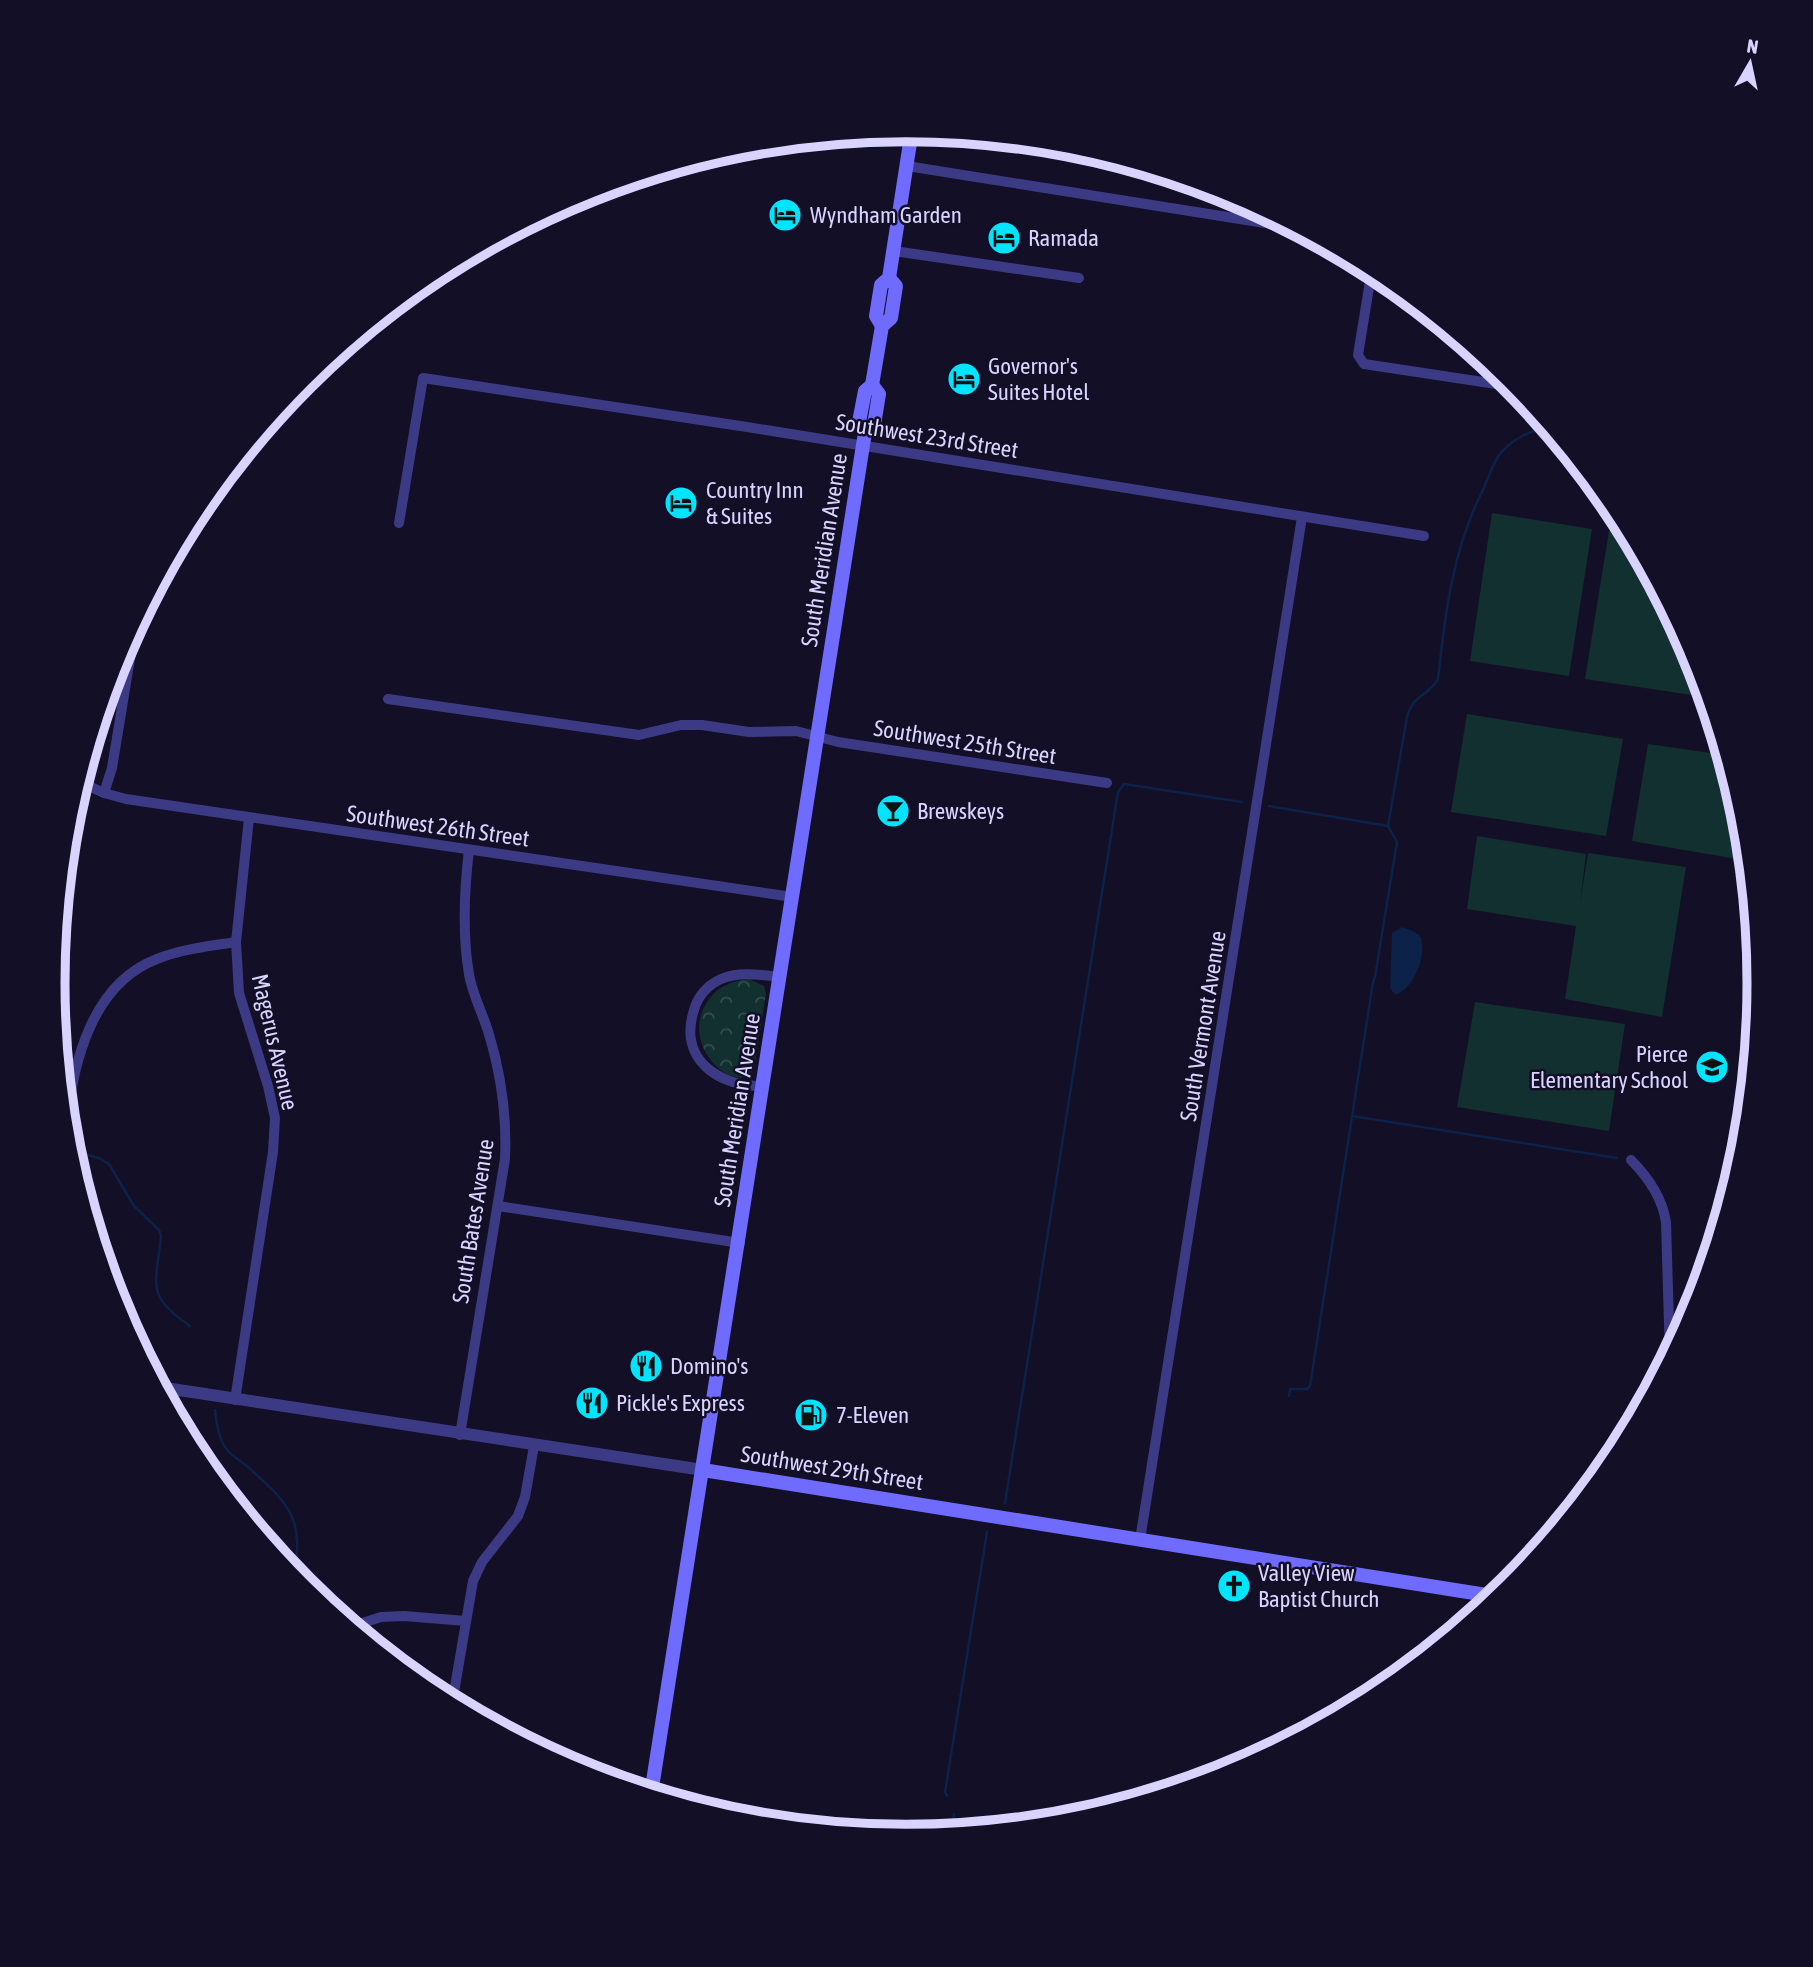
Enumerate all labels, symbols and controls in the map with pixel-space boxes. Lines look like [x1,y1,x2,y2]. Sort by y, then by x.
north arrow [1715,28,1785,98]
text: N [1745,34,1760,58]
hotel icon: Wyndham Garden [766,196,804,234]
place label: Wyndham Garden [810,202,962,228]
hotel icon: Ramada [985,219,1023,257]
place label: Ramada [1028,225,1099,251]
place label: Governor's Suites Hotel [988,353,1089,405]
hotel icon: Governor's Suites Hotel [945,360,983,398]
street label: Southwest 23rd Street [834,409,1020,463]
street label: South Meridian Avenue [796,452,852,648]
place label: Country Inn & Suites [706,477,804,529]
hotel icon: Country Inn & Suites [662,484,700,522]
street label: Southwest 25th Street [872,715,1058,769]
bar icon: Brewskeys [874,792,912,830]
place label: Brewskeys [917,798,1004,824]
street label: Southwest 26th Street [345,800,531,852]
street label: South Vermont Avenue [1175,929,1231,1123]
street label: Magerus Avenue [247,971,303,1113]
street label: South Meridian Avenue [709,1012,765,1208]
place label: Pierce Elementary School [1530,1041,1688,1093]
school or university icon: Pierce Elementary School [1693,1048,1731,1086]
street label: South Bates Avenue [447,1137,499,1305]
restaurant icon: Domino's [627,1347,665,1385]
place label: Domino's [670,1353,748,1379]
restaurant icon: Pickle's Express [573,1384,611,1422]
place label: Pickle's Express [616,1390,745,1416]
fuel station icon: 7-Eleven [792,1396,830,1434]
place label: 7-Eleven [836,1402,909,1428]
street label: Southwest 29th Street [739,1441,925,1495]
place label: Valley View Baptist Church [1258,1560,1379,1612]
church icon: Valley View Baptist Church [1215,1567,1253,1605]

